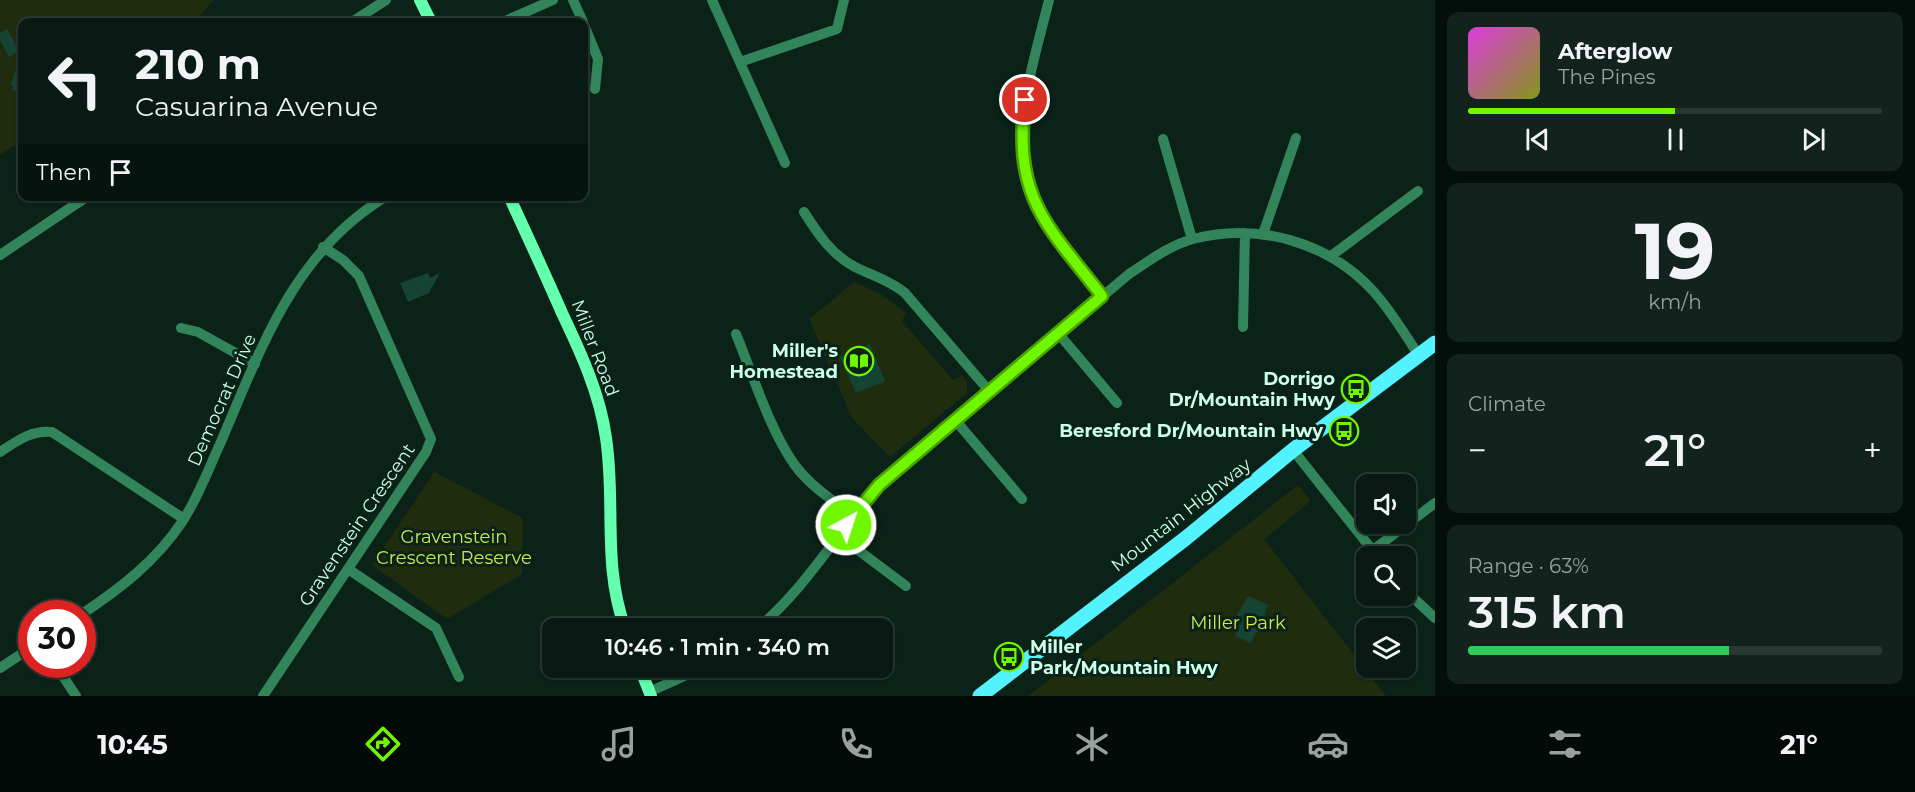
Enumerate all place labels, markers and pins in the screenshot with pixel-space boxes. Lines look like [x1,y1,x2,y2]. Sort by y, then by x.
pin [999,74,1050,125]
place label: Miller's Homestead [730,340,838,383]
library icon: Miller's Homestead [843,345,875,377]
place label: Dorrigo Dr/Mountain Hwy [1169,368,1335,411]
bus stop icon: Dorrigo Dr/Mountain Hwy [1340,373,1372,405]
bus stop icon: Beresford Dr/Mountain Hwy [1328,415,1360,447]
place label: Beresford Dr/Mountain Hwy [1059,420,1323,442]
place label: Miller Park/Mountain Hwy [1030,636,1218,679]
bus stop icon: Miller Park/Mountain Hwy [993,641,1025,673]

